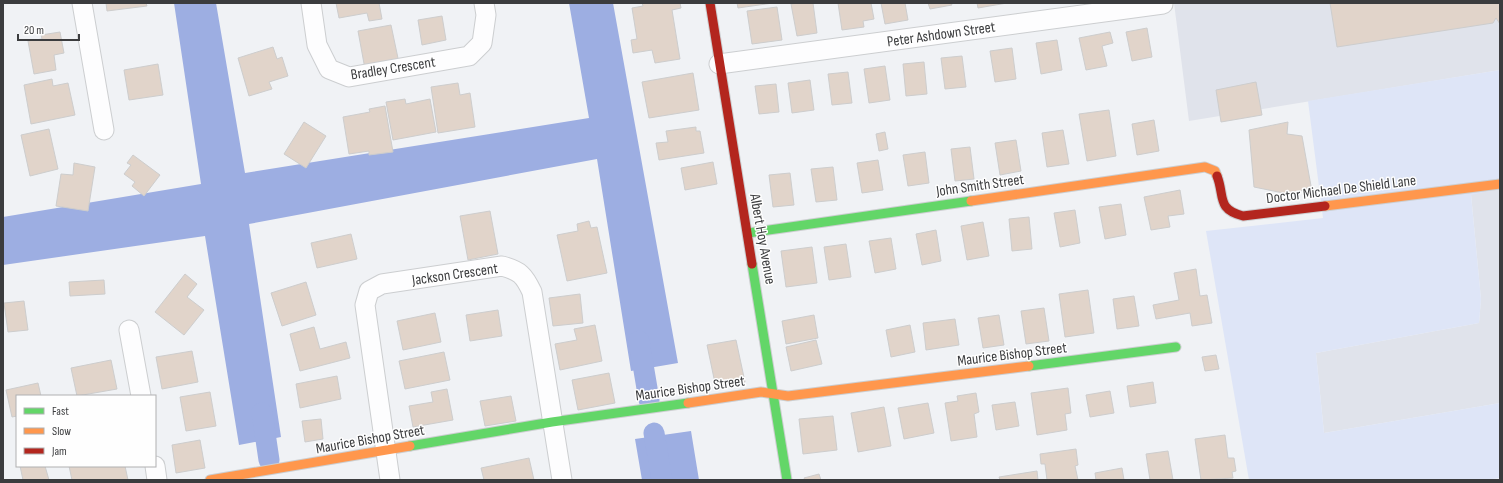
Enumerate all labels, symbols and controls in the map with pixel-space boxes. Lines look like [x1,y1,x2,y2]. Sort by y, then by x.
scale bar [18,16,79,42]
street label: Peter Ashdown Street [886,17,997,51]
text: 20 m [24,23,44,38]
street label: Bradley Crescent [349,52,437,85]
street label: John Smith Street [934,170,1026,201]
street label: Doctor Michael De Shield Lane [1265,171,1417,208]
street label: Albert Hoy Avenue [745,191,780,286]
street label: Jackson Crescent [410,259,500,290]
street label: Maurice Bishop Street [956,338,1068,371]
street label: Maurice Bishop Street [634,371,746,406]
legend [16,395,156,467]
text: Fast [52,404,69,419]
street label: Maurice Bishop Street [314,421,426,458]
text: Slow [52,424,71,439]
text: Jam [51,444,67,459]

